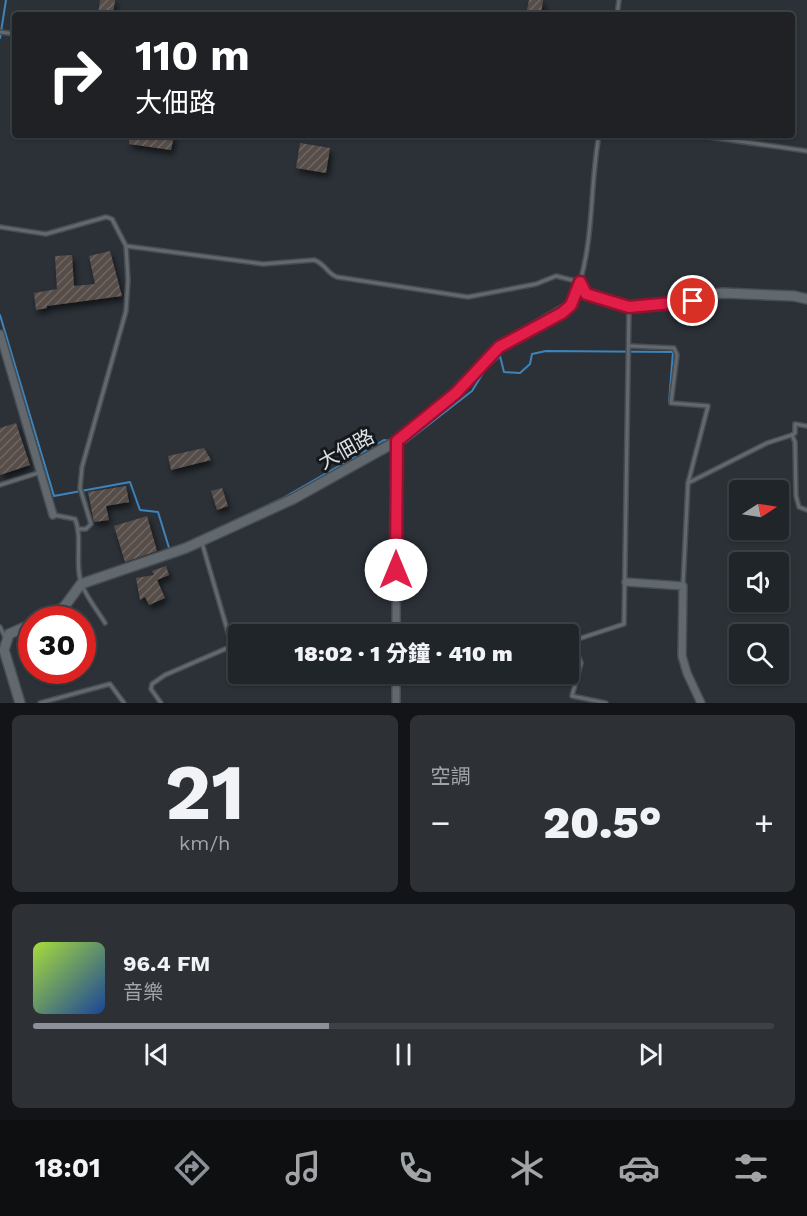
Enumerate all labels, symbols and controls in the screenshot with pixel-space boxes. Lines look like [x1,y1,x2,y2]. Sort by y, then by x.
text: 110 m [135,31,250,80]
icon: right [36,36,114,114]
text: 大佃路 [135,87,216,119]
pin [667,275,718,326]
icon: arrive [676,284,709,317]
street label: 大佃路 [314,424,378,474]
north arrow [729,480,789,540]
map controls [729,480,789,684]
position arrow [364,538,428,602]
button: sound [729,552,789,612]
speed limit sign: 30 [18,606,96,684]
button: search [729,624,789,684]
text: 18:02 · 1 分鐘 · 410 m [294,641,513,666]
text: 21 [165,746,245,838]
text: 空調 [431,764,471,788]
text: 20.5° [543,796,662,849]
text: − [431,803,450,842]
text: + [754,803,774,842]
text: km/h [179,831,231,855]
text: 96.4 FM [123,951,210,976]
text: 音樂 [123,980,163,1004]
icon: previous [140,1038,173,1071]
icon: pause [387,1038,420,1071]
icon: next [634,1038,667,1071]
icon: directions [171,1147,213,1189]
icon: music [282,1147,324,1189]
icon: phone [394,1147,436,1189]
icon: climate [506,1147,548,1189]
icon: car [618,1147,660,1189]
icon: filters [730,1147,772,1189]
text: 18:01 [35,1152,101,1184]

